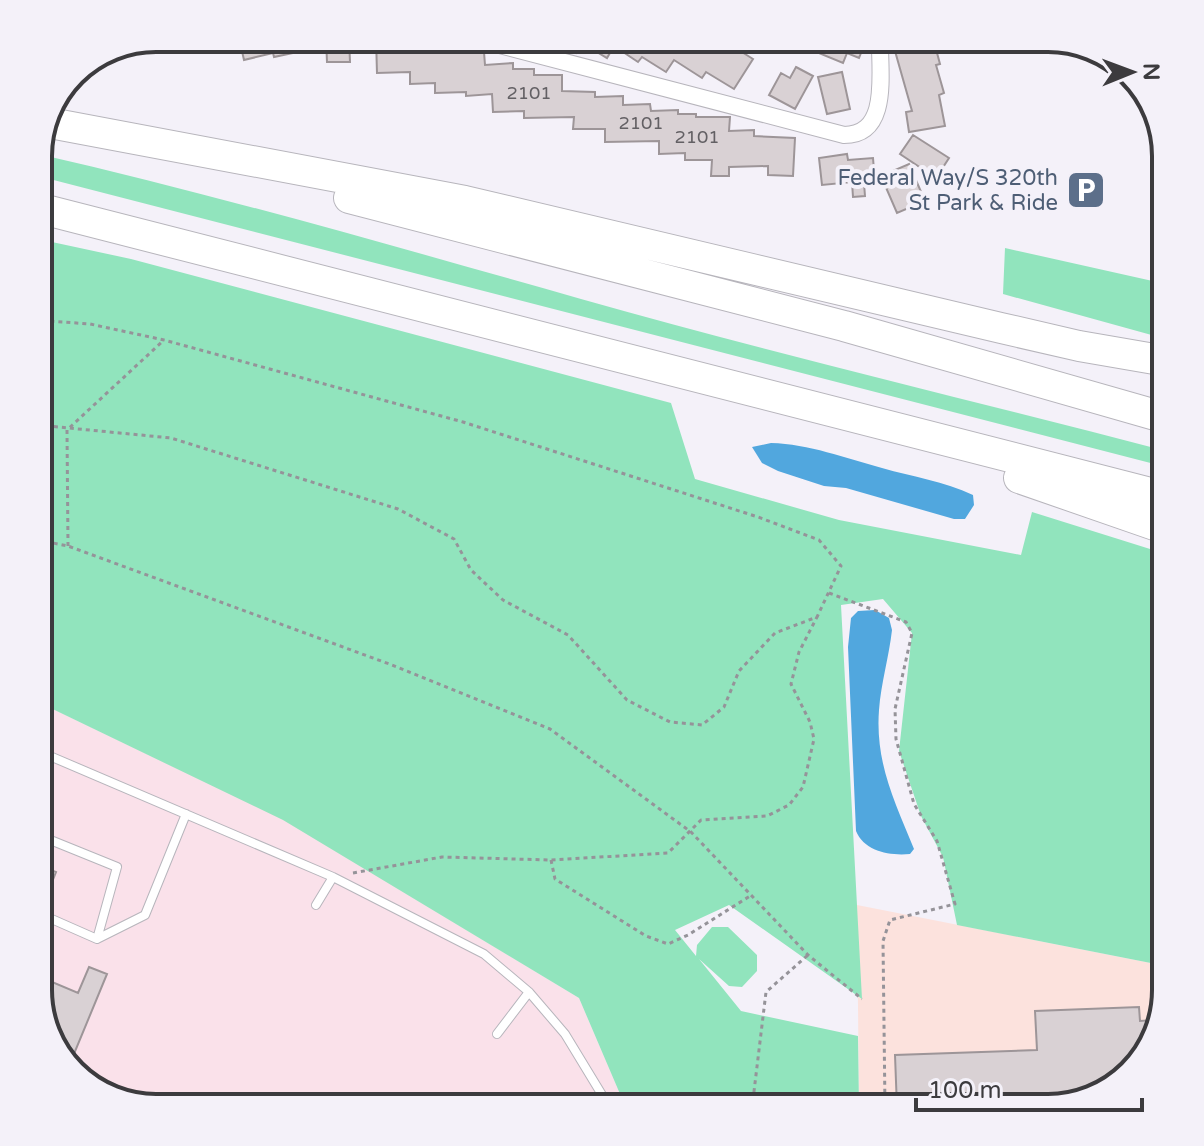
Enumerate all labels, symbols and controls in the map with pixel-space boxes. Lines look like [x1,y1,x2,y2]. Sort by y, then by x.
north arrow [1092,32,1172,112]
text: N [1138,63,1164,81]
house number: 2101 [506,82,552,104]
house number: 2101 [618,112,664,134]
house number: 2101 [674,126,720,148]
place label: Federal Way/S 320th St Park & Ride [838,165,1058,216]
parking icon: Federal Way/S 320th St Park & Ride [1065,169,1107,211]
scale bar [916,1062,1142,1112]
text: 100 m [928,1076,1002,1105]

